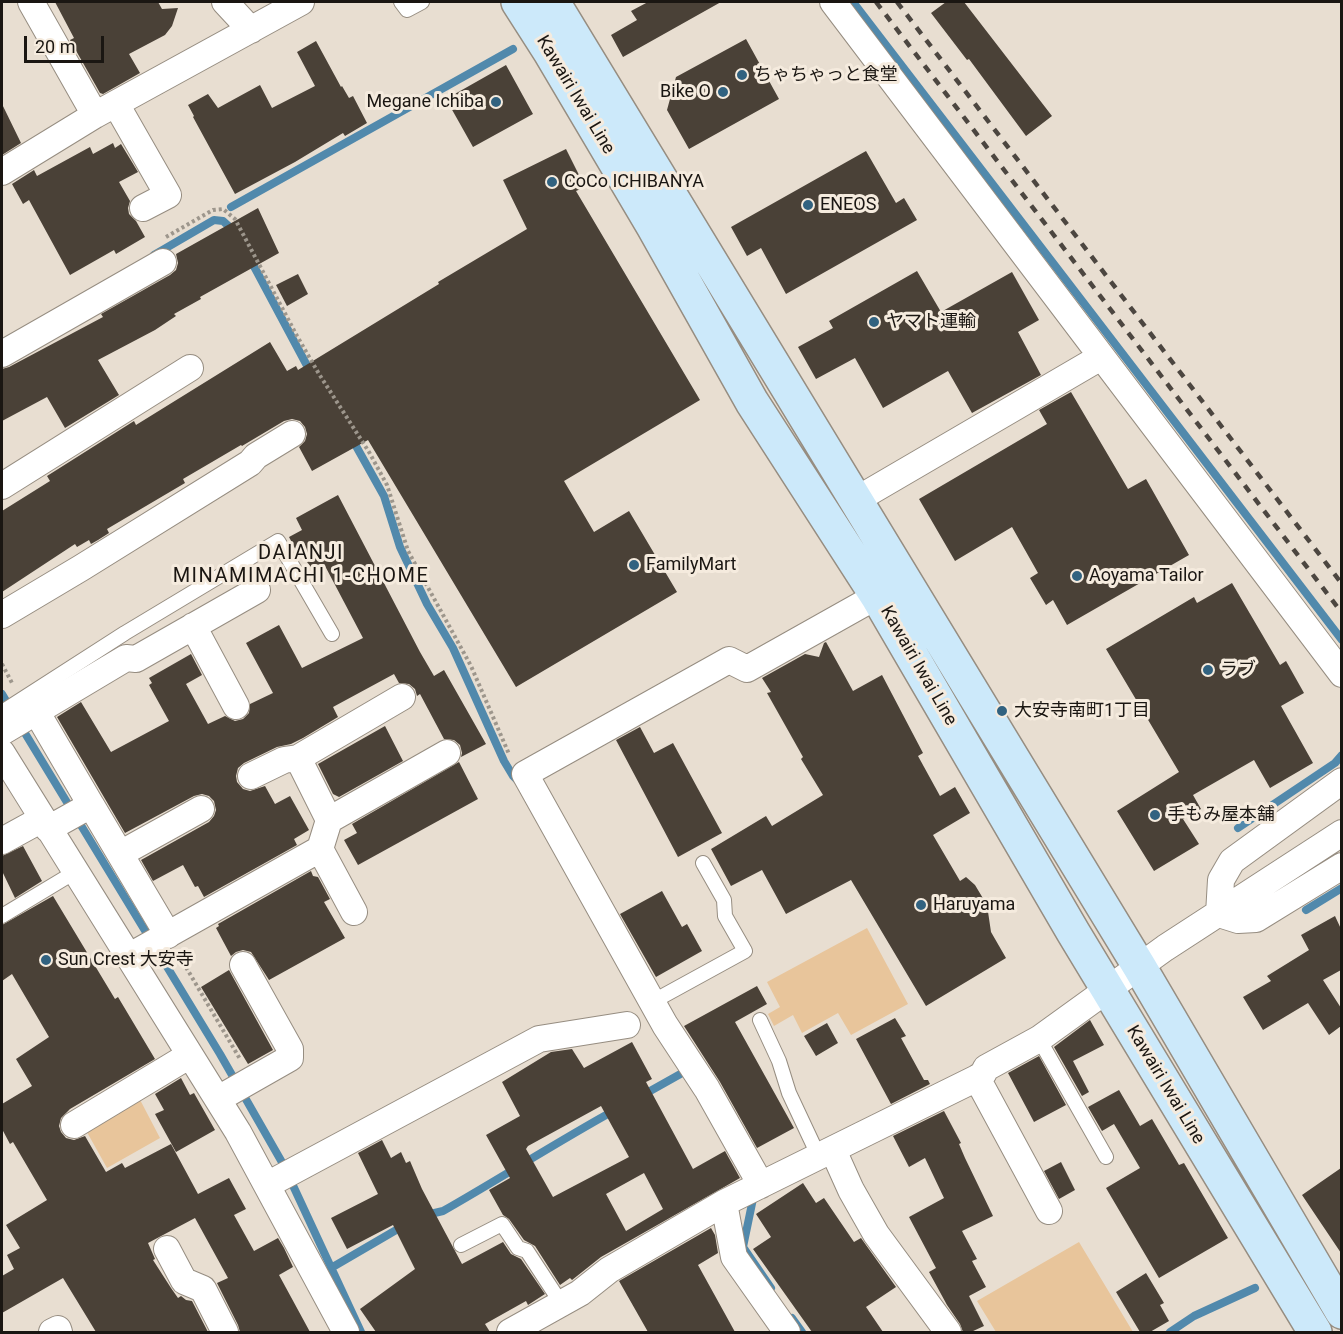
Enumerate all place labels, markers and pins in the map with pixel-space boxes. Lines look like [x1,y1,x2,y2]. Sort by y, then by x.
place label: ちゃちゃっと食堂 [754,64,898,86]
marker: ちゃちゃっと食堂 [735,68,749,82]
place label: Bike O [660,81,711,103]
marker: Bike O [716,85,730,99]
place label: Megane Ichiba [366,91,484,113]
marker: Megane Ichiba [489,95,503,109]
place label: CoCo ICHIBANYA [564,171,704,193]
marker: CoCo ICHIBANYA [545,175,559,189]
place label: ENEOS [820,194,876,216]
marker: ENEOS [801,198,815,212]
place label: ヤマト運輸 [886,311,976,333]
marker: ヤマト運輸 [867,315,881,329]
place label: FamilyMart [646,554,736,576]
marker: FamilyMart [627,558,641,572]
place label: Aoyama Tailor [1089,565,1204,587]
marker: Aoyama Tailor [1070,569,1084,583]
place label: ラブ [1220,659,1256,681]
marker: ラブ [1201,663,1215,677]
place label: 大安寺南町1丁目 [1014,700,1150,722]
marker: 大安寺南町1丁目 [995,704,1009,718]
place label: 手もみ屋本舗 [1167,804,1275,826]
marker: 手もみ屋本舗 [1148,808,1162,822]
place label: Haruyama [933,894,1015,916]
marker: Haruyama [914,898,928,912]
place label: Sun Crest 大安寺 [58,949,194,971]
marker: Sun Crest 大安寺 [39,953,53,967]

